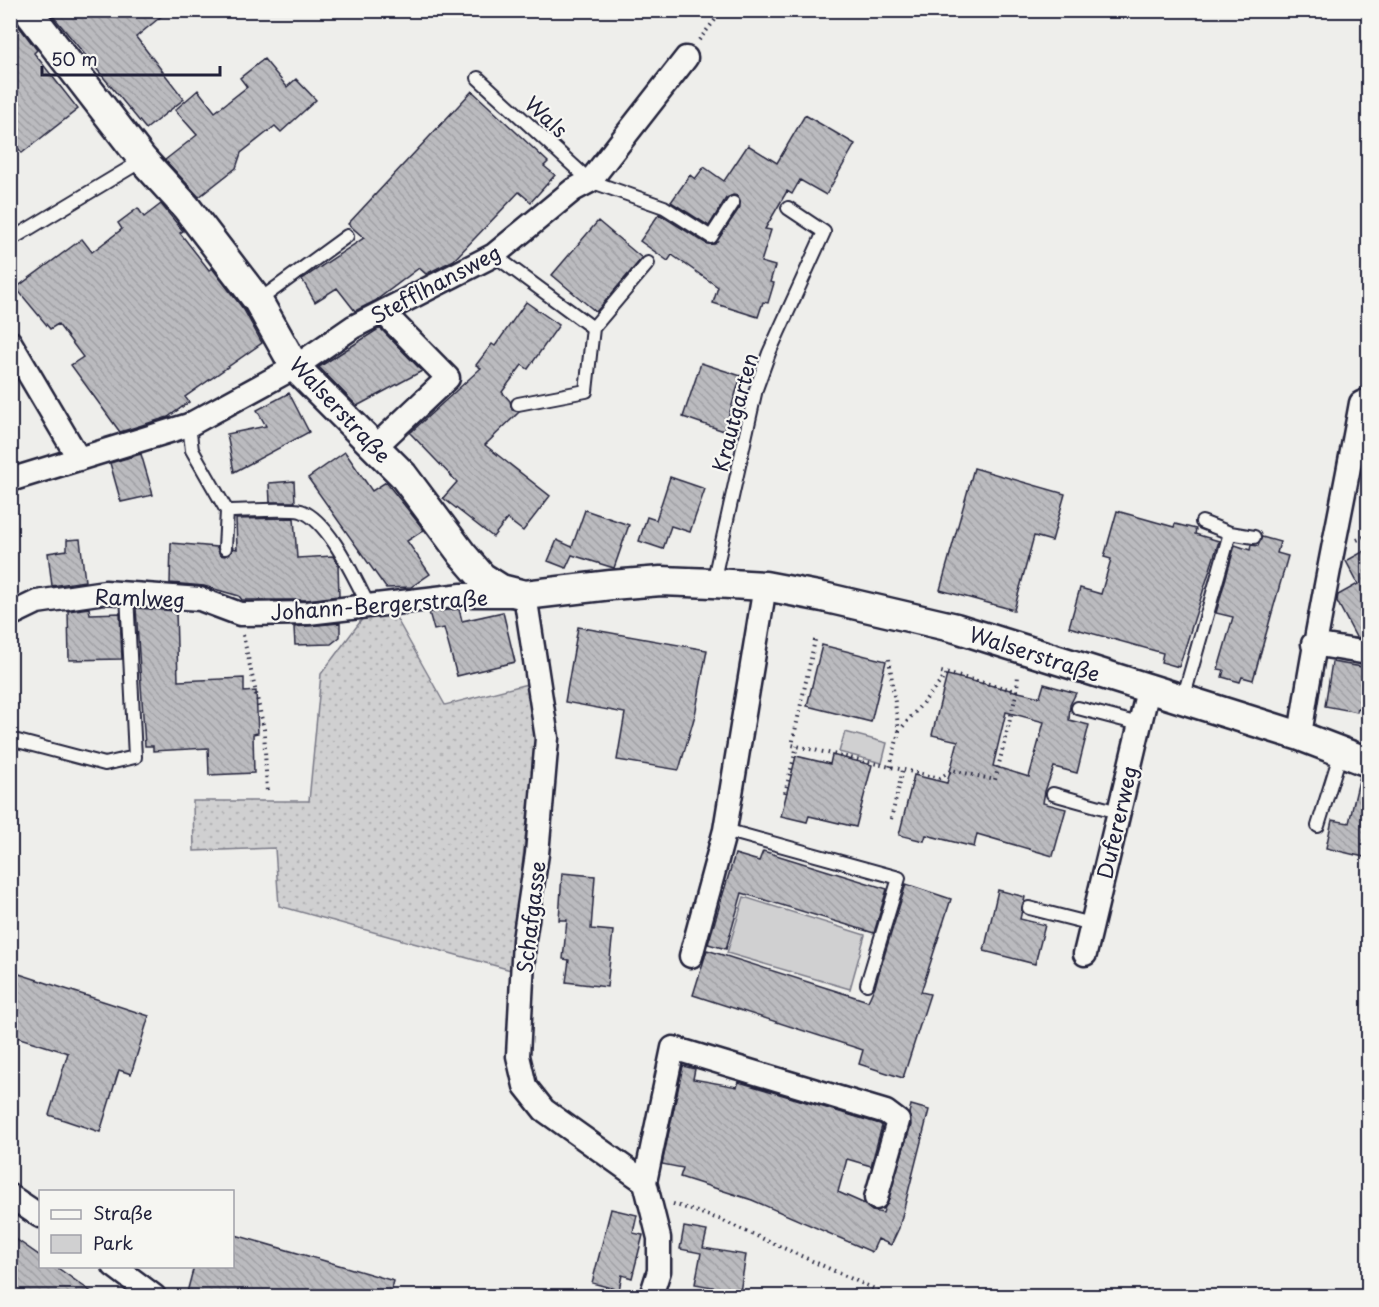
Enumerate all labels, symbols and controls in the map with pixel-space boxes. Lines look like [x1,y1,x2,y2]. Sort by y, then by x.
scale bar [42,39,220,77]
text: 50 m [51,45,98,72]
street label: Wals [518,88,576,144]
street label: Stefflhansweg [364,235,506,331]
street label: Walserstraße [283,348,399,470]
street label: Krautgarten [703,349,765,475]
street label: Ramlweg [94,579,186,615]
street label: Johann-Bergerstraße [269,580,489,628]
street label: Walserstraße [965,617,1105,689]
street label: Dufererweg [1087,762,1145,882]
street label: Schafgasse [507,859,553,975]
legend [39,1190,234,1268]
text: Straße [93,1199,153,1226]
text: Park [93,1229,133,1256]

